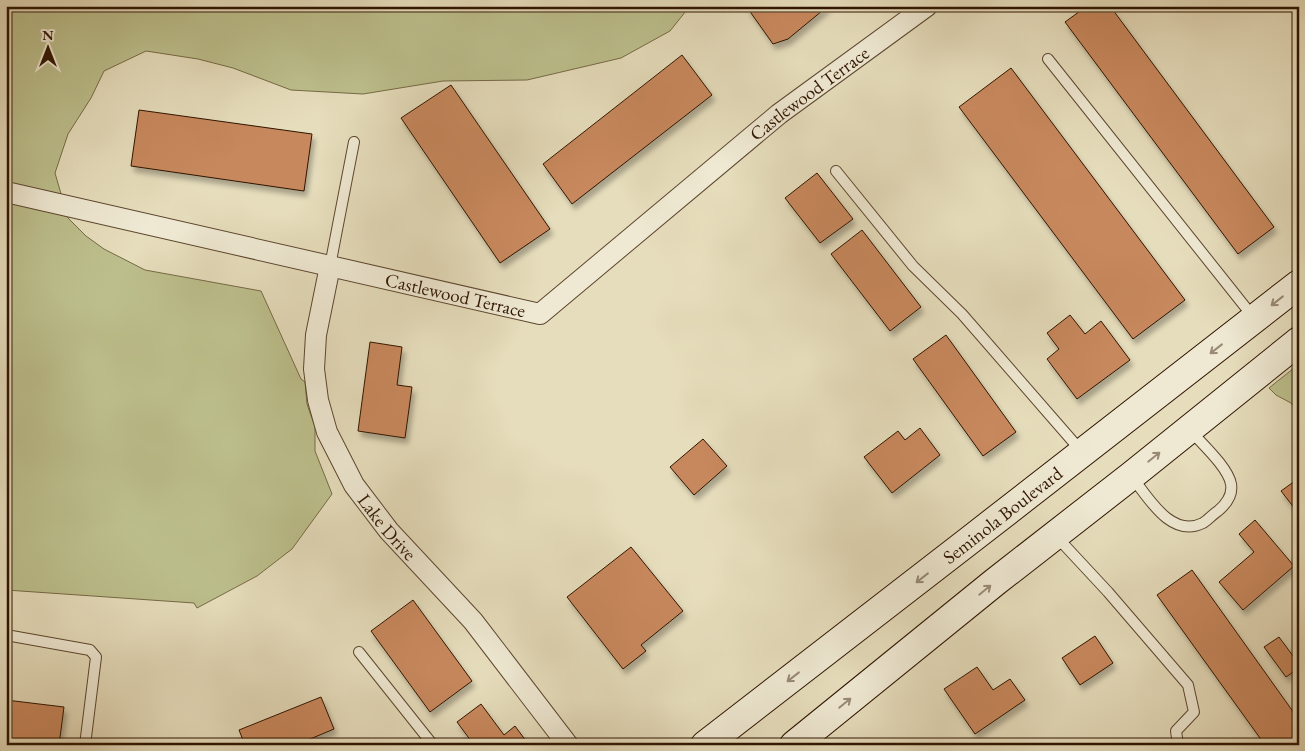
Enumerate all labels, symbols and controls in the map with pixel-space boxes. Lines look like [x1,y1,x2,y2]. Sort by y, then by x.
north arrow [22,22,72,72]
text: N [42,26,54,44]
street label: Castlewood Terrace [744,40,874,146]
street label: Castlewood Terrace [383,267,528,323]
one-way arrow [1270,296,1283,307]
one-way arrow [1210,343,1223,354]
one-way arrow [1148,452,1161,463]
street label: Seminola Boulevard [937,460,1068,569]
street label: Lake Drive [352,488,422,565]
one-way arrow [916,572,929,583]
one-way arrow [978,584,991,595]
one-way arrow [787,671,800,682]
one-way arrow [839,698,852,709]

